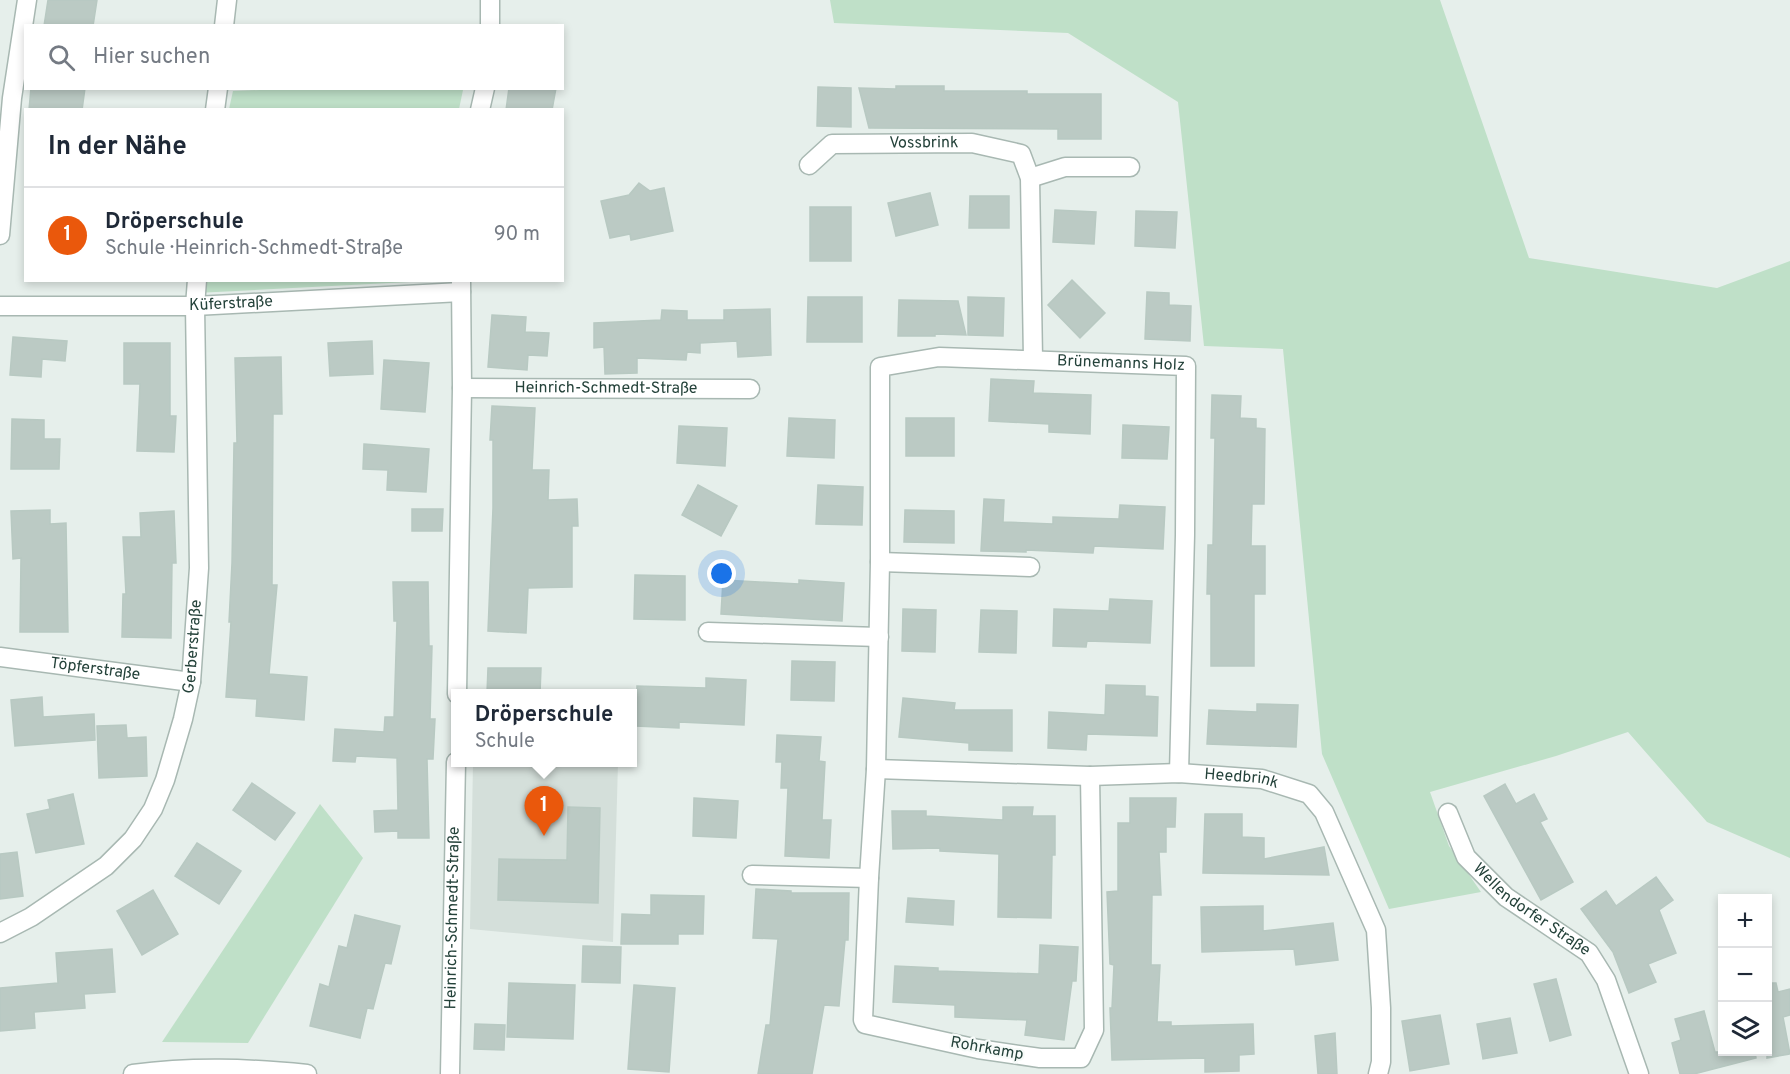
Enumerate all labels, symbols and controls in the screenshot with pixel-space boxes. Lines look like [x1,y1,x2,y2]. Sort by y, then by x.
search box [24,24,564,90]
icon: search [45,41,78,74]
text: Hier suchen [93,44,210,71]
text: In der Nähe [48,131,187,164]
street label: Vossbrink [889,133,959,154]
text: Dröperschule [105,209,244,236]
text: 1 [64,222,72,248]
text: 90 m [494,222,540,248]
text: Schule · Heinrich-Schmedt-Straße [105,236,403,262]
street label: Küferstraße [189,292,273,316]
street label: Brünemanns Holz [1057,351,1185,376]
street label: Heinrich-Schmedt-Straße [514,378,698,399]
your location [707,559,736,588]
street label: Gerberstraße [179,599,207,696]
street label: Töpferstraße [49,654,141,685]
popup [451,689,637,767]
text: Dröperschule [475,702,613,729]
text: Schule [475,729,535,755]
street label: Heedbrink [1204,765,1281,794]
pin: 1 [524,786,564,836]
street label: Heinrich-Schmedt-Straße [441,826,465,1010]
street label: Wellendorfer Straße [1468,859,1594,961]
map controls [1718,894,1772,1056]
button: + [1718,894,1772,948]
button: − [1718,948,1772,1002]
button: layers [1718,1002,1772,1056]
street label: Rohrkamp [949,1033,1025,1065]

